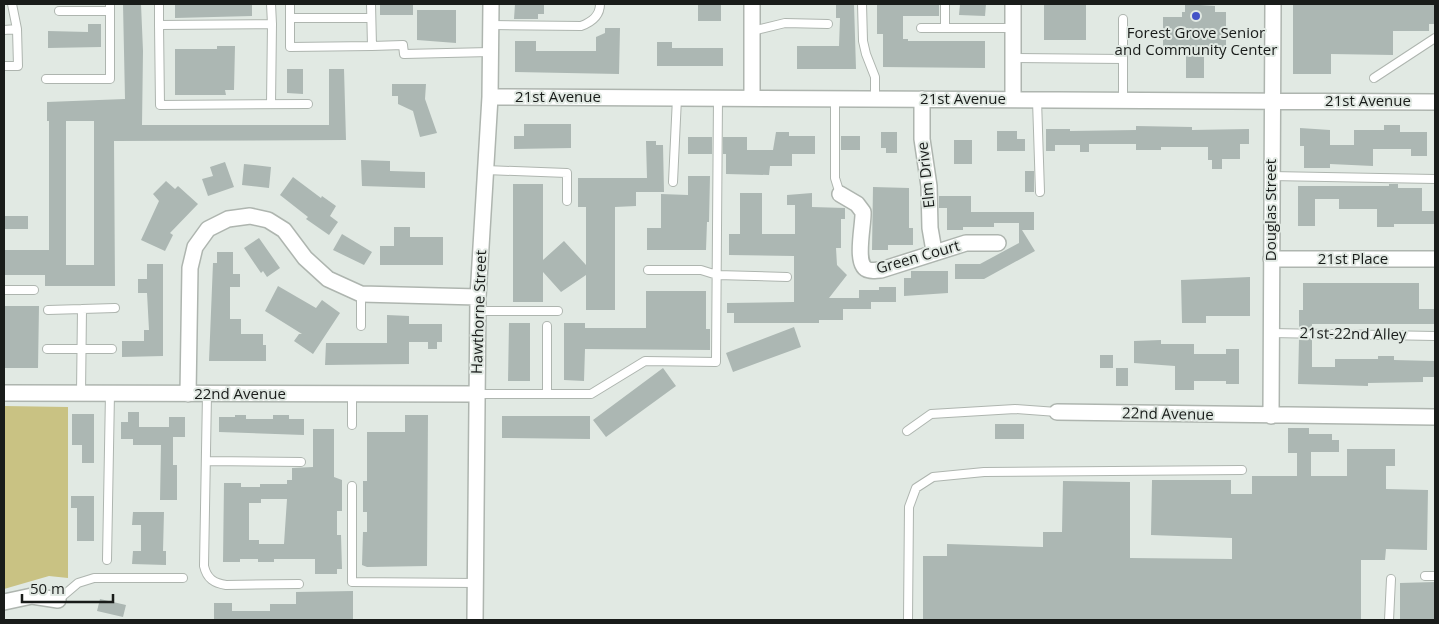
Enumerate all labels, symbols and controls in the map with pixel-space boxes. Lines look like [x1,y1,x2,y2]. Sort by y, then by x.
marker: Forest Grove Senior and Community Center [1190,10,1202,22]
place label: Forest Grove Senior and Community Center [1115,22,1277,59]
street label: 21st Avenue [515,86,601,106]
street label: 21st Avenue [920,88,1006,108]
street label: 21st Avenue [1325,90,1411,110]
street label: Elm Drive [912,141,938,209]
street label: Douglas Street [1260,159,1280,261]
street label: Green Court [874,235,962,278]
street label: 21st Place [1318,248,1388,268]
street label: Hawthorne Street [466,250,490,374]
street label: 21st-22nd Alley [1299,322,1407,344]
street label: 22nd Avenue [194,383,286,403]
street label: 22nd Avenue [1122,402,1214,424]
scale bar [22,572,114,604]
text: 50 m [30,578,65,598]

